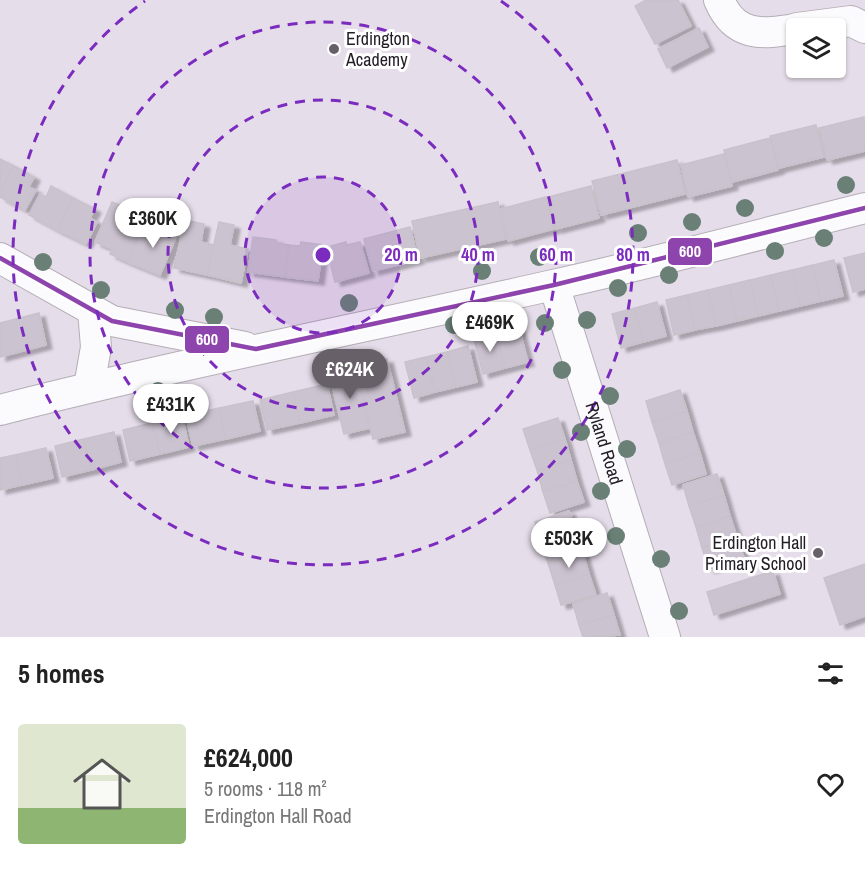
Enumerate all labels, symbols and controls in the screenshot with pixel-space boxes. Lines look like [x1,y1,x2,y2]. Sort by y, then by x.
map controls [786,18,846,78]
button: layers [786,18,846,78]
place label: Erdington Academy [345,26,410,72]
marker: Erdington Academy [327,42,341,56]
pin: £360K [111,198,195,249]
text: £360K [129,204,177,231]
line badge: 600 [667,237,713,266]
text: 600 [679,240,701,262]
text: 20 m [384,242,418,267]
text: 40 m [461,242,495,267]
text: 60 m [539,242,573,267]
text: 80 m [616,242,650,267]
centre of rings [313,245,333,265]
pin: £469K [448,302,532,353]
text: £469K [466,308,514,335]
line badge: 600 [184,325,230,354]
text: 600 [196,328,218,350]
pin: £624K [308,349,392,400]
text: £624K [326,355,374,382]
pin: £431K [129,384,213,435]
text: £431K [147,390,195,417]
street label: Ryland Road [580,399,629,488]
pin: £503K [527,518,611,569]
text: £503K [545,524,593,551]
place label: Erdington Hall Primary School [705,530,806,576]
marker: Erdington Hall Primary School [811,546,825,560]
text: 5 homes [18,656,105,691]
icon: filters [814,657,847,690]
text: £624,000 [204,740,293,775]
icon: home [66,748,138,820]
icon: heart [814,768,847,801]
text: 5 rooms · 118 m² [204,775,327,802]
text: Erdington Hall Road [204,802,352,829]

